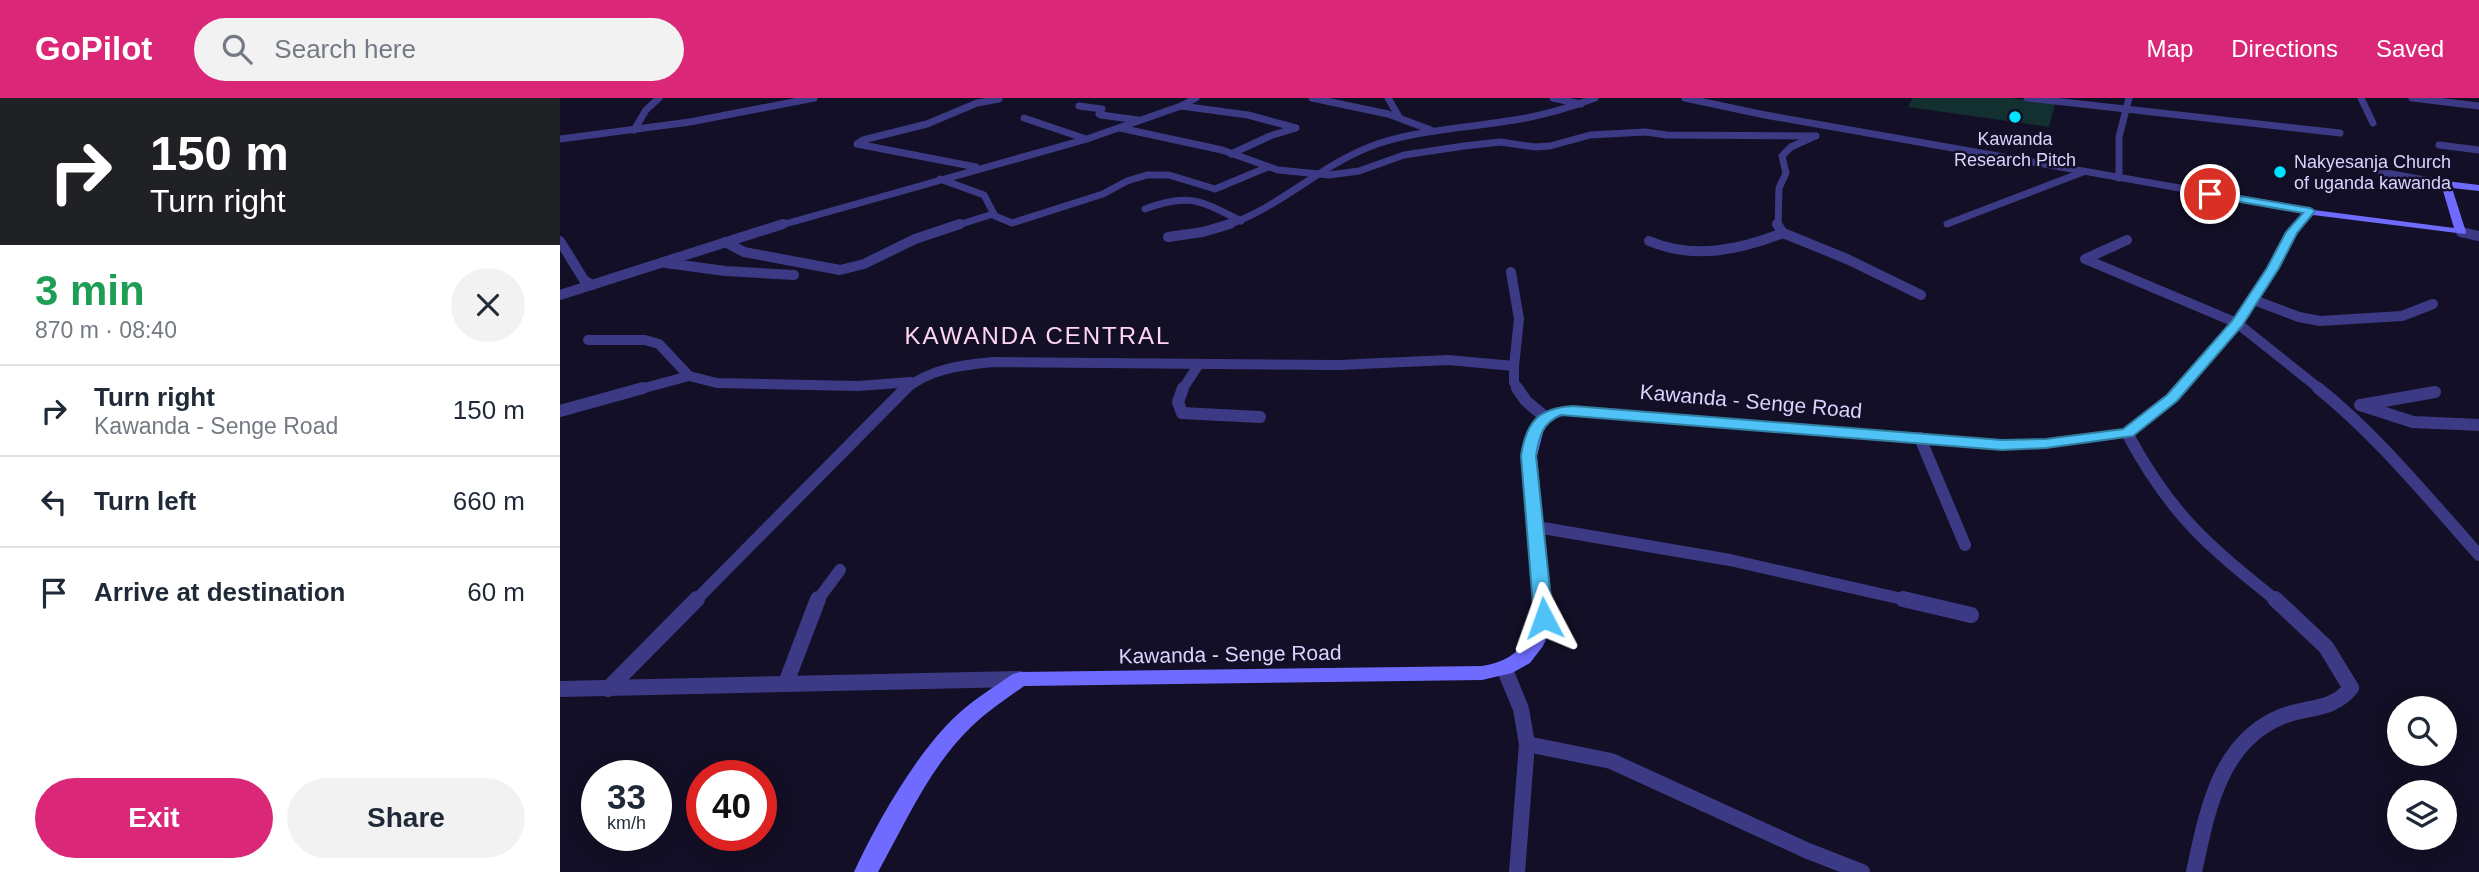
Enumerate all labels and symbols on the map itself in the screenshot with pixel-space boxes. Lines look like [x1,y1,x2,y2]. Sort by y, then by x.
marker: Kawanda Research Pitch [2007,109,2023,125]
place label: Kawanda Research Pitch [1954,129,2076,170]
place label: Nakyesanja Church of uganda kawanda [2294,152,2452,193]
pin [2180,164,2240,224]
marker: Nakyesanja Church of uganda kawanda [2272,164,2288,180]
district label: KAWANDA CENTRAL [905,322,1171,349]
street label: Kawanda - Senge Road [1639,380,1863,422]
position arrow [1507,581,1581,655]
street label: Kawanda - Senge Road [1118,641,1342,667]
speed limit sign: 40 [686,760,777,851]

